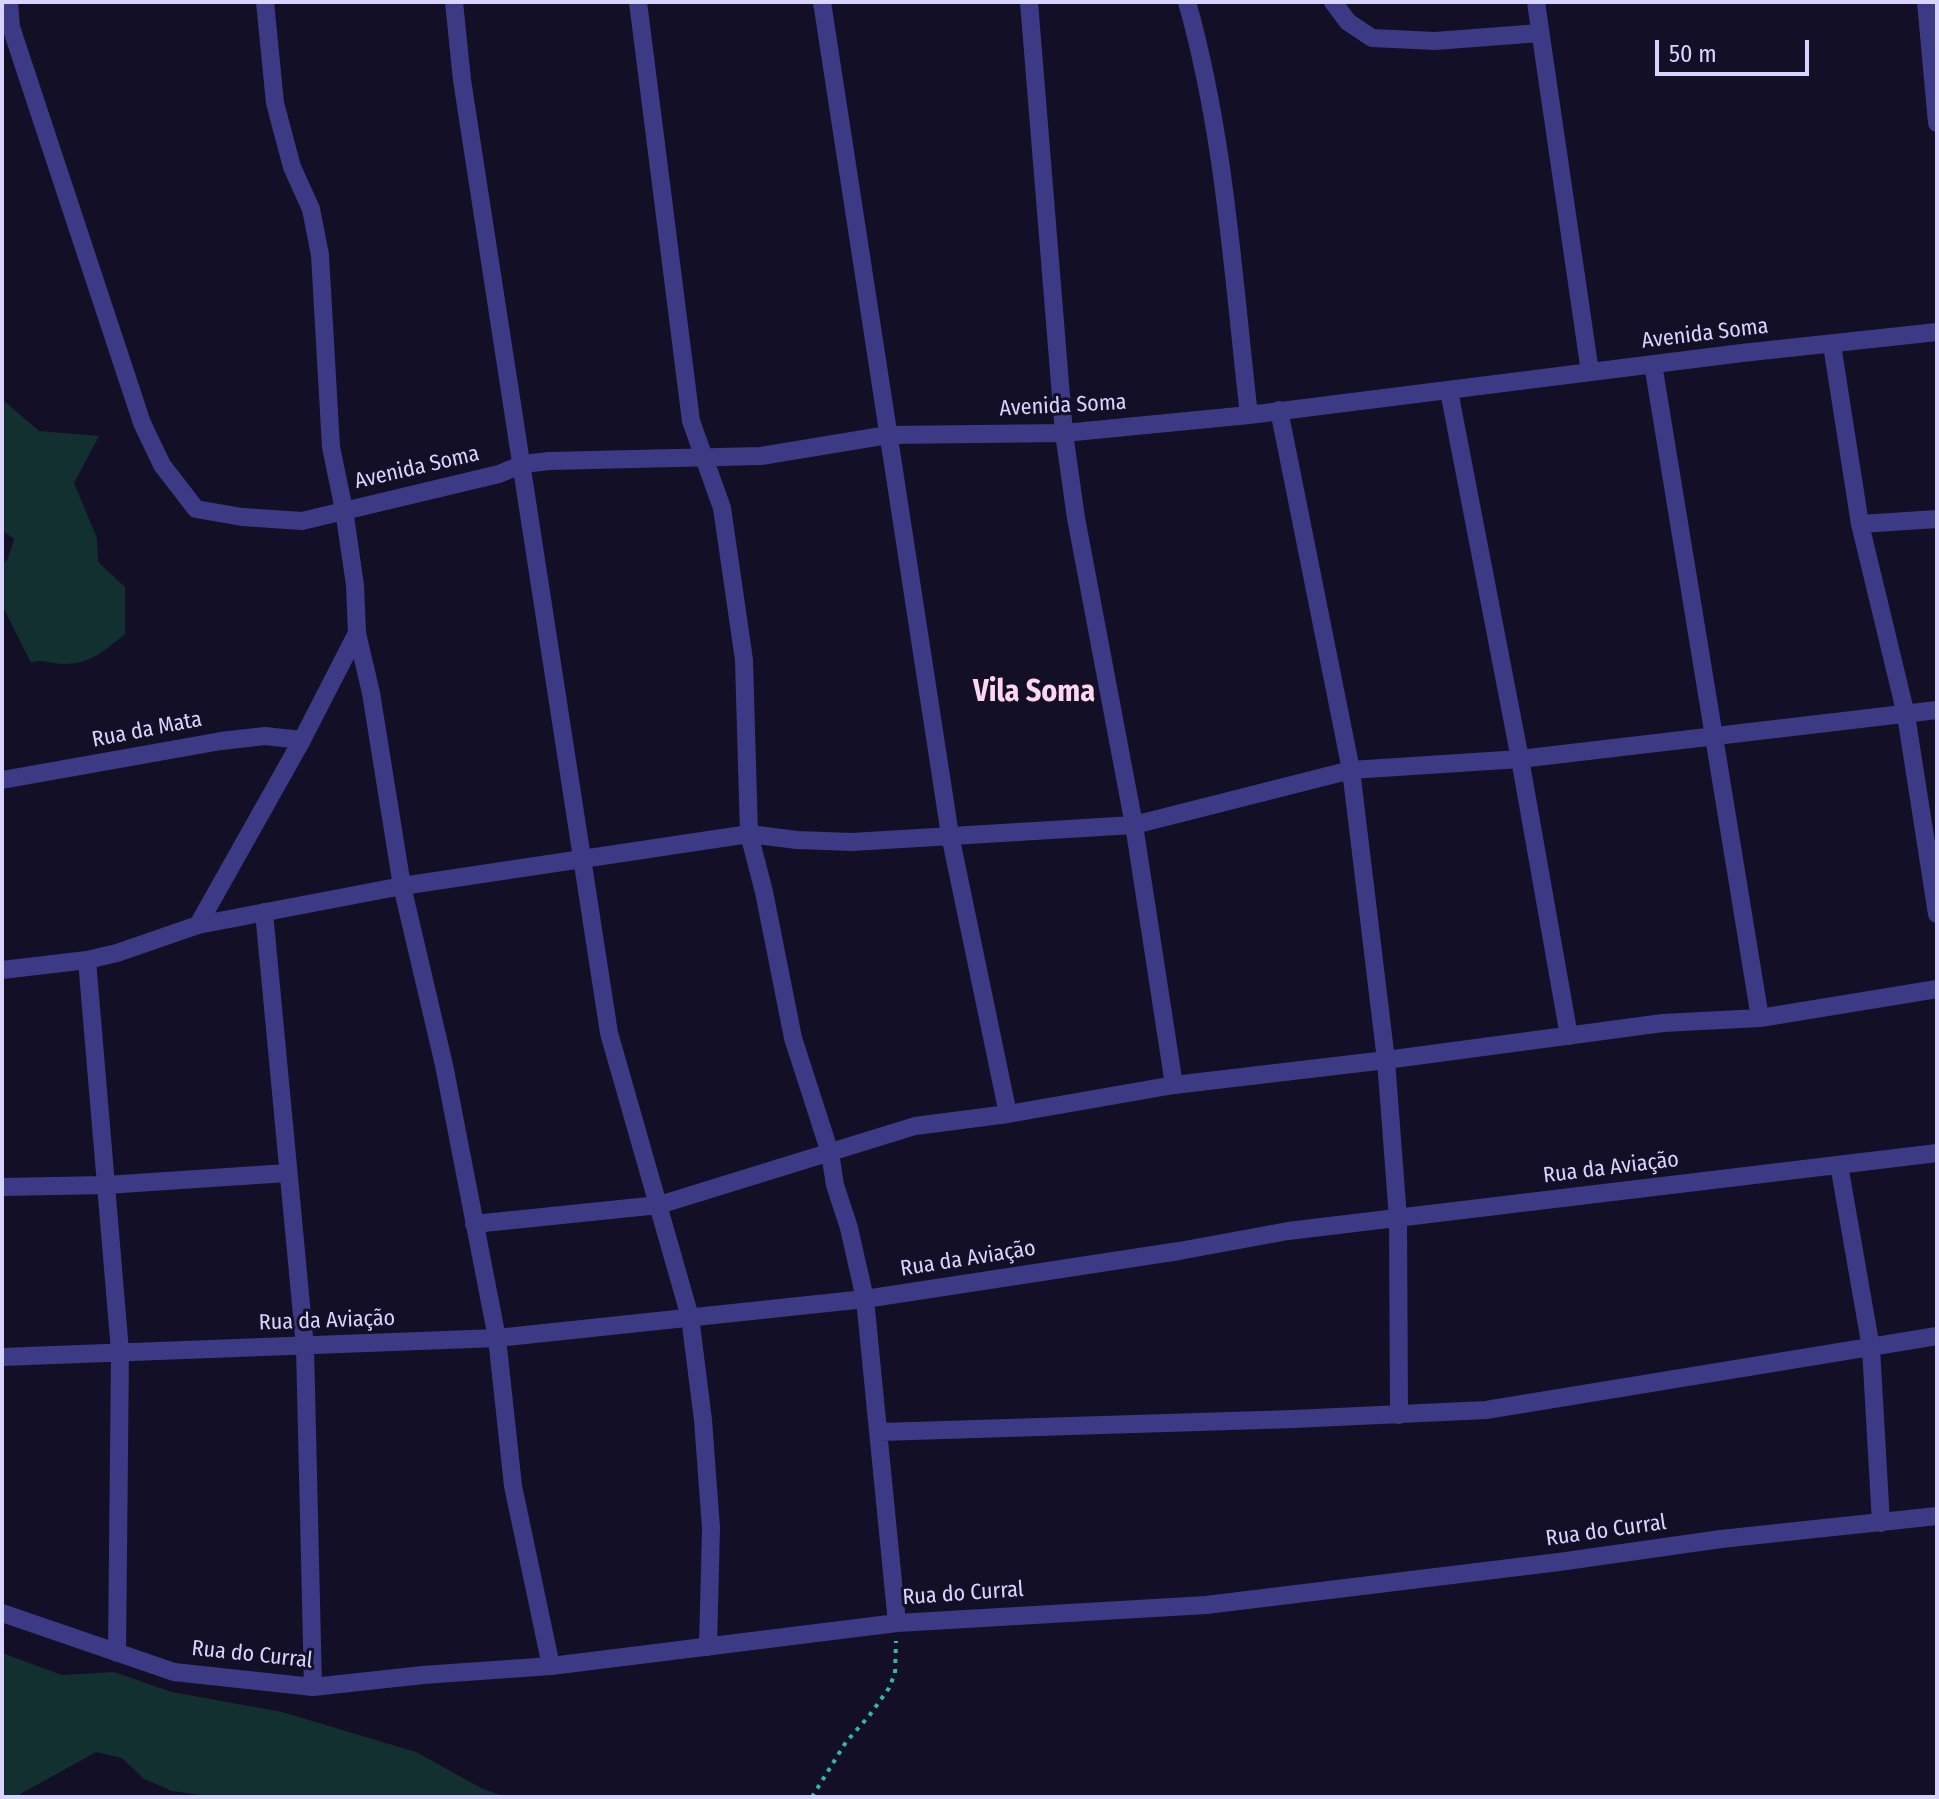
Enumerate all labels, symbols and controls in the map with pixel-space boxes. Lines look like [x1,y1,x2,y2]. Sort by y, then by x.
scale bar [1659,24,1813,74]
text: 50 m [1669,40,1717,68]
street label: Avenida Soma [1640,313,1770,355]
street label: Avenida Soma [999,389,1127,423]
street label: Avenida Soma [352,441,482,495]
district label: Vila Soma [973,675,1095,711]
street label: Rua da Mata [90,706,204,754]
street label: Rua da Aviação [1542,1147,1680,1189]
street label: Rua da Aviação [899,1235,1037,1283]
street label: Rua da Aviação [258,1305,396,1337]
street label: Rua do Curral [1544,1509,1668,1553]
street label: Rua do Curral [902,1577,1024,1611]
street label: Rua do Curral [190,1636,314,1674]

